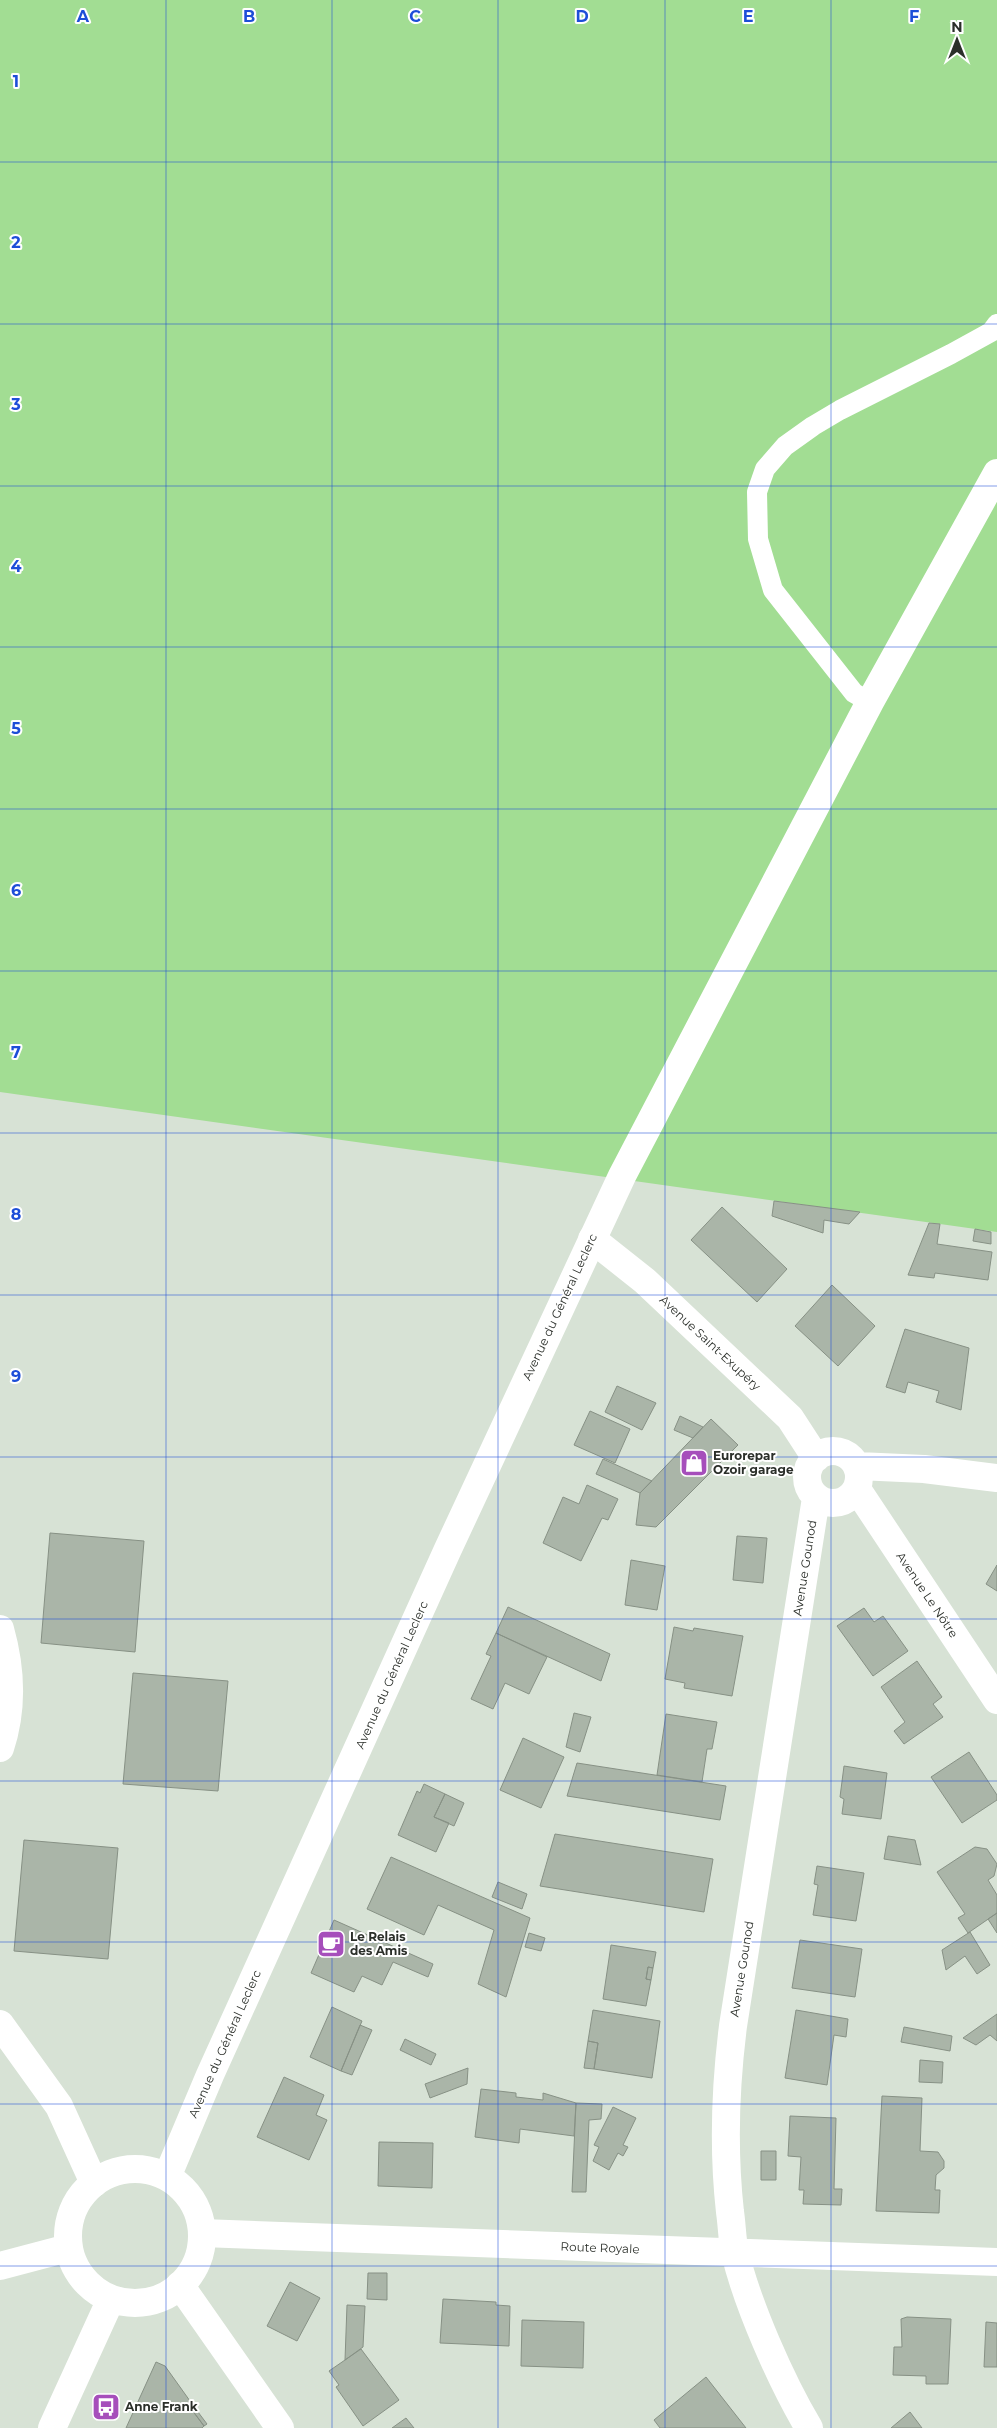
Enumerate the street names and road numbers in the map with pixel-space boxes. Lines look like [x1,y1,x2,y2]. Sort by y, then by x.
street label: Avenue du Général Leclerc [519,1231,600,1383]
street label: Avenue Saint-Exupéry [657,1292,764,1394]
street label: Avenue Gounod [790,1519,820,1617]
street label: Avenue Le Nôtre [893,1549,962,1640]
street label: Avenue du Général Leclerc [352,1598,431,1751]
street label: Avenue Gounod [727,1920,757,2018]
street label: Avenue du Général Leclerc [185,1967,264,2120]
street label: Route Royale [560,2239,640,2256]

